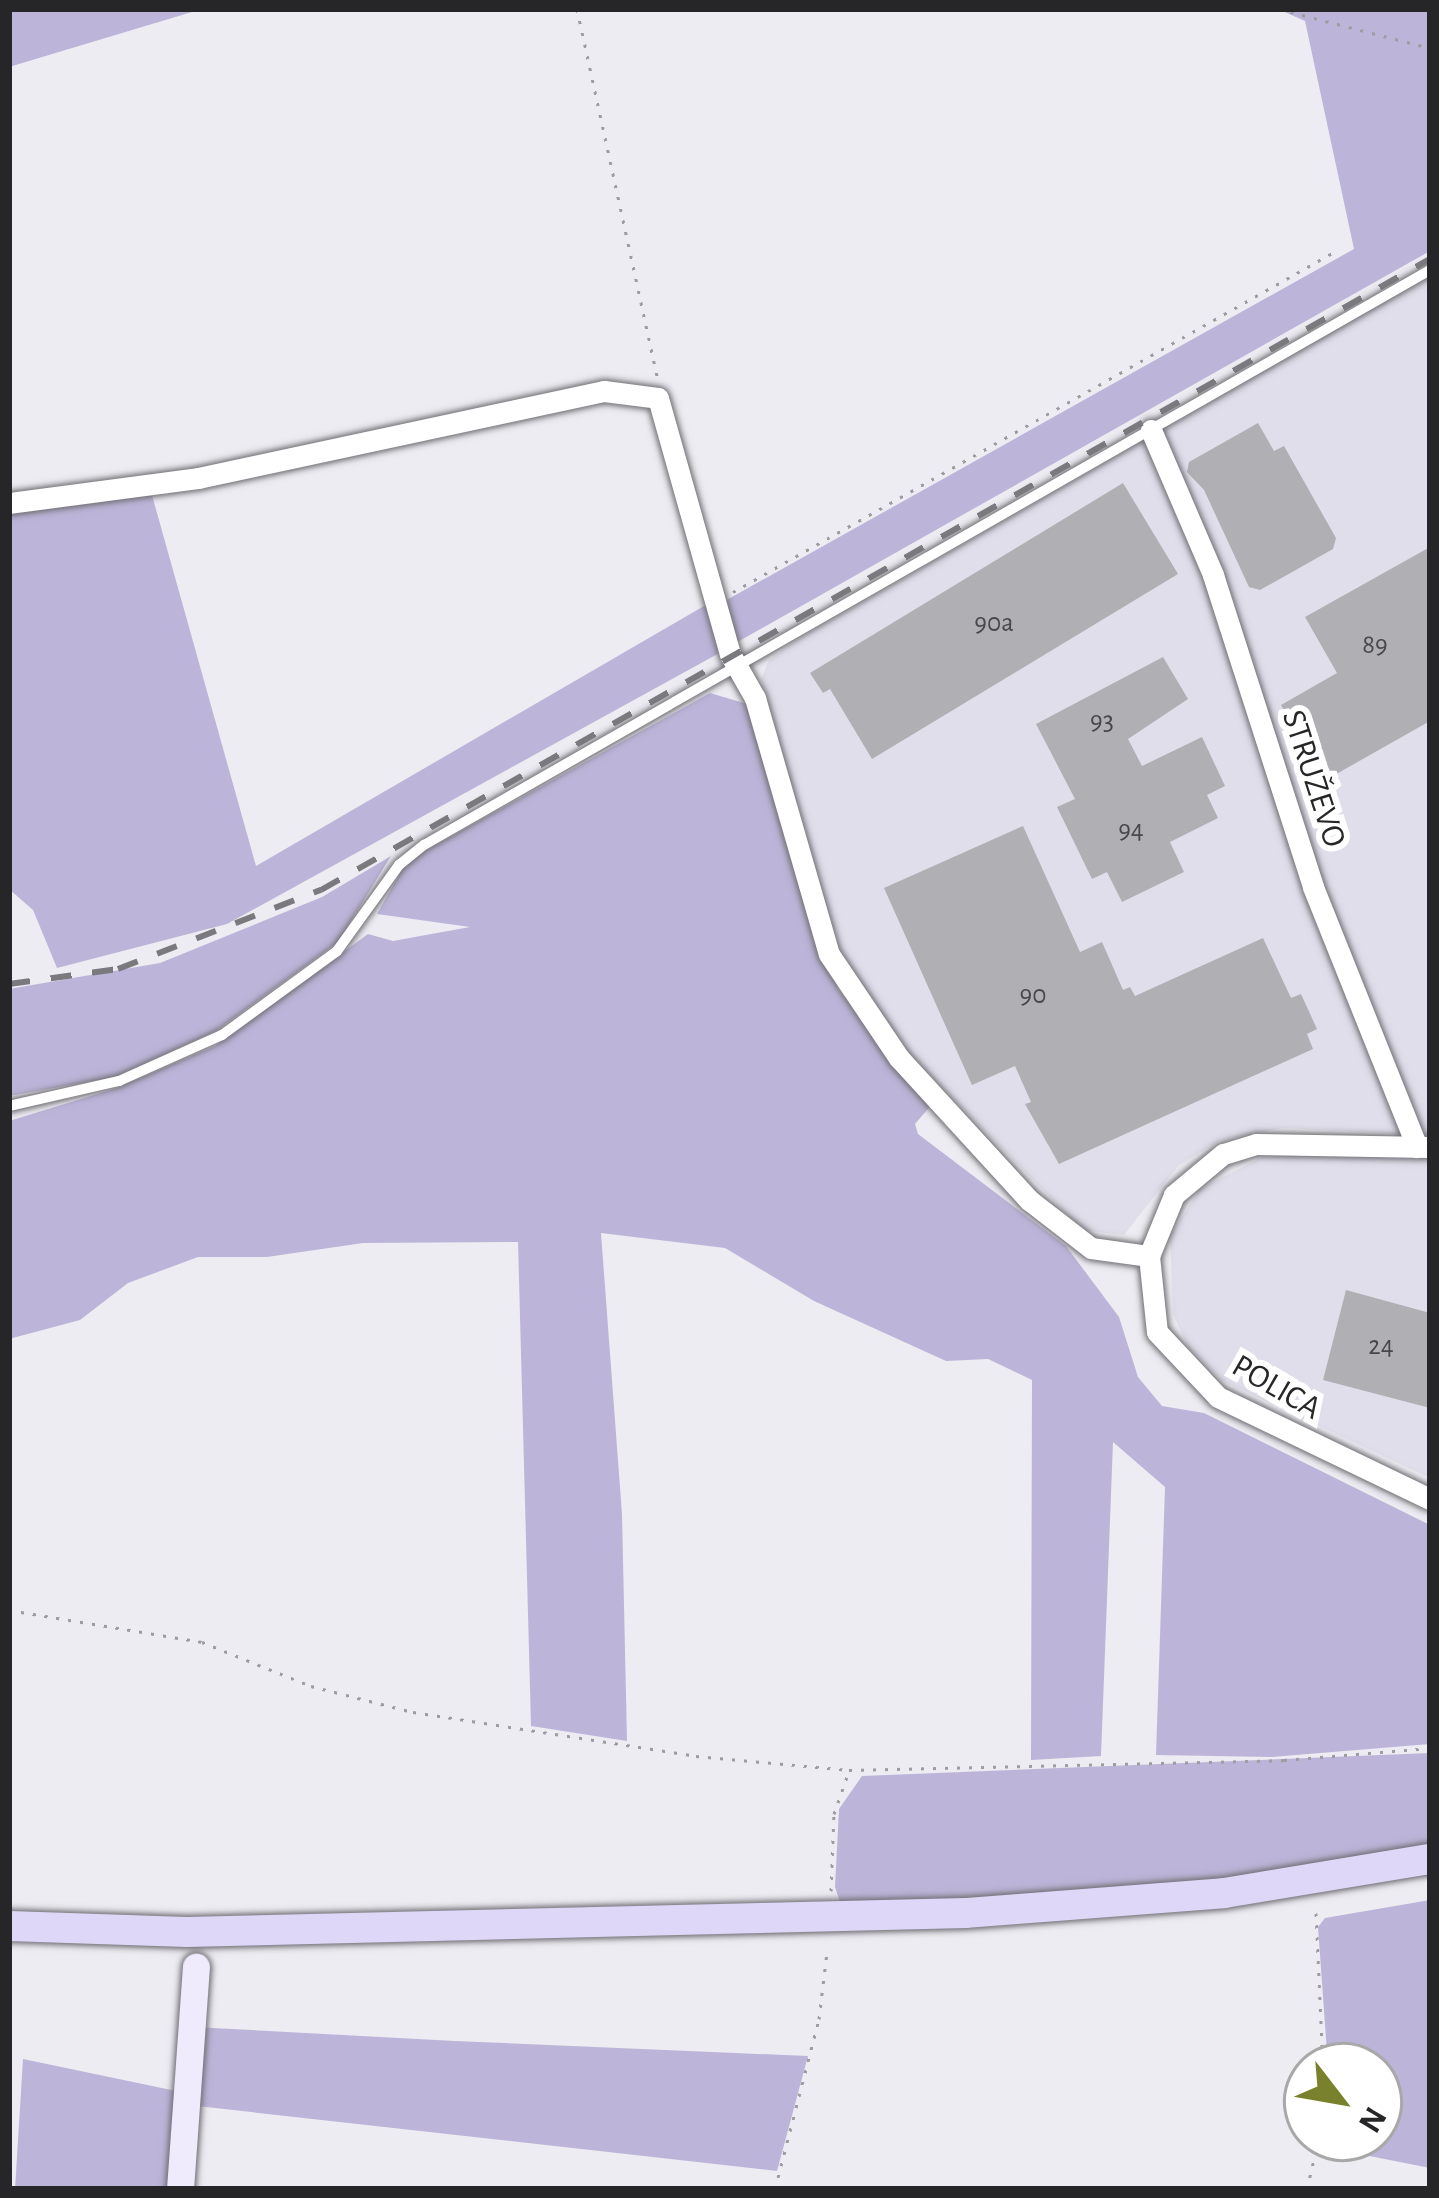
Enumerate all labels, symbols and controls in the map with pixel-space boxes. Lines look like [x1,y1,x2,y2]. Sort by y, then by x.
house number: 90a [974,607,1014,639]
house number: 89 [1362,629,1388,661]
house number: 93 [1090,705,1114,737]
street label: STRUŽEVO [1272,705,1354,853]
house number: 94 [1118,814,1144,846]
house number: 90 [1020,979,1046,1011]
house number: 24 [1368,1330,1394,1362]
street label: POLICA [1224,1347,1328,1429]
north arrow [1283,2042,1403,2162]
text: N [1352,2101,1392,2138]

